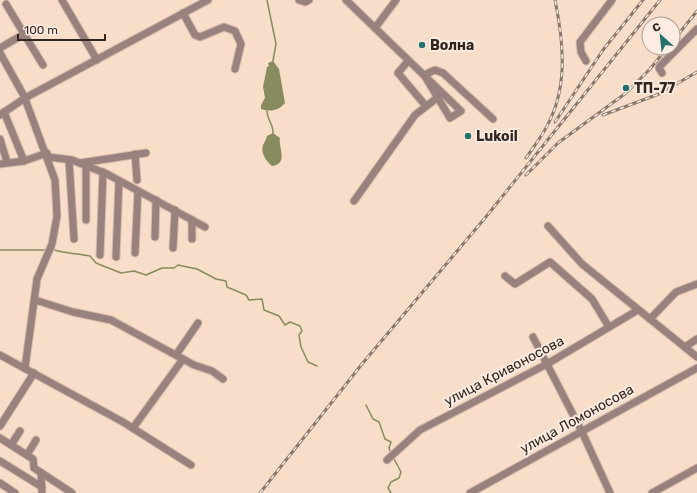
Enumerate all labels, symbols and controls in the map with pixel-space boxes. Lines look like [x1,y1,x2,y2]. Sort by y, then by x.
scale bar [18,16,105,42]
north arrow [641,16,681,56]
text: С [650,20,663,35]
text: 100 m [24,23,58,37]
place label: Волна [430,37,474,54]
marker: Волна [417,40,427,50]
place label: ТП-77 [634,80,675,97]
marker: ТП-77 [621,83,631,93]
place label: Lukoil [476,128,518,145]
marker: Lukoil [463,131,473,141]
street label: улица Кривоносова [441,332,567,410]
street label: улица Ломоносова [517,381,637,457]

